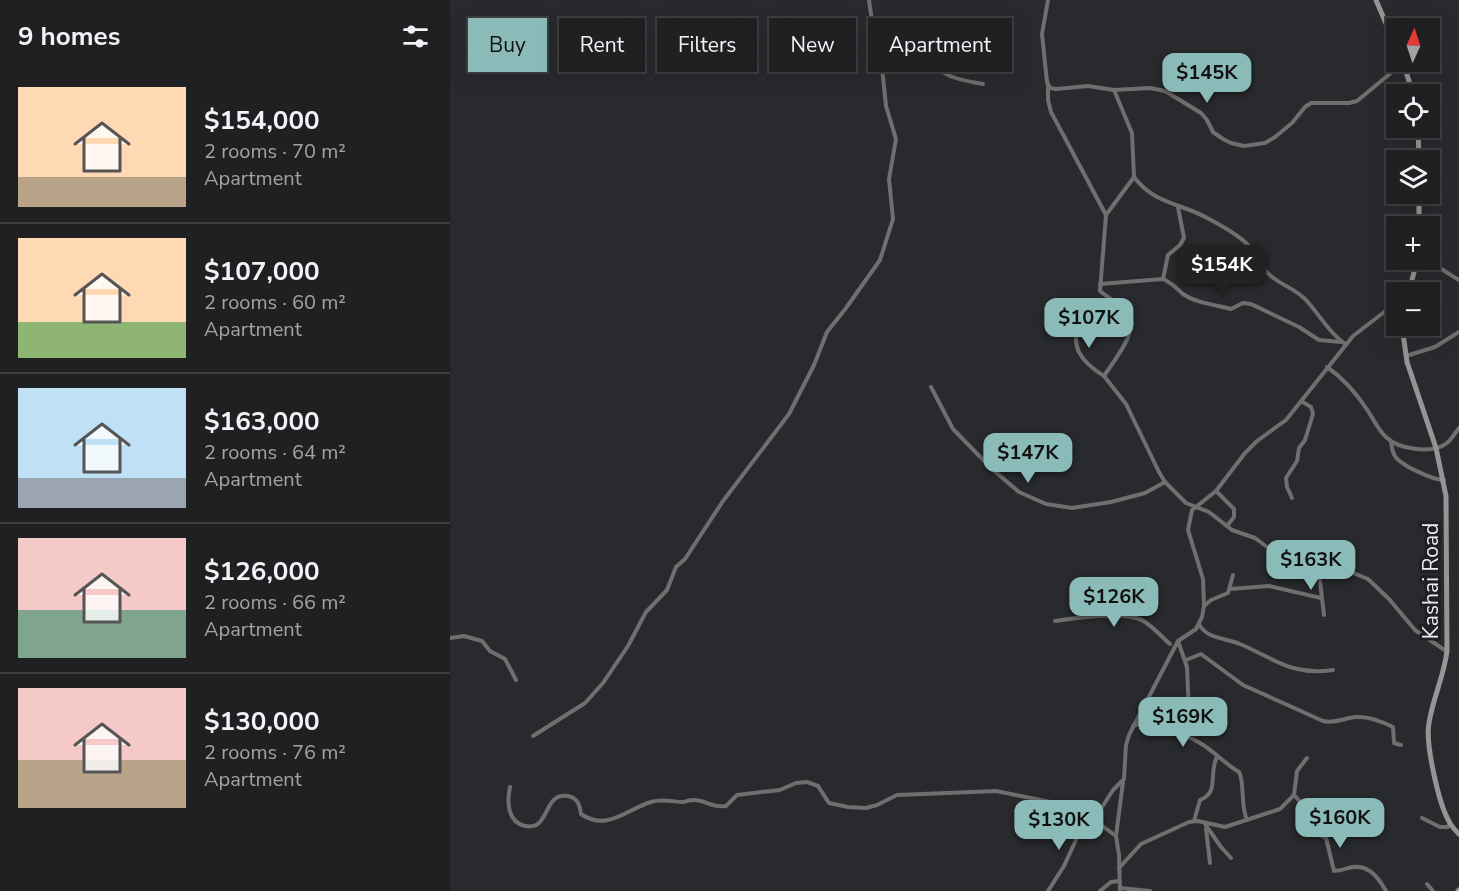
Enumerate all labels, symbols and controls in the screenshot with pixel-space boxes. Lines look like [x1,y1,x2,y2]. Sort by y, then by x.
chip: Buy [468,18,547,72]
chip: Rent [559,18,645,72]
chip: Filters [657,18,757,72]
chip: New [769,18,856,72]
chip: Apartment [868,18,1012,72]
north arrow [1386,18,1440,72]
map controls [1386,18,1440,336]
text: 9 homes [18,19,120,54]
icon: filters [399,20,432,53]
pin: $145K [1165,53,1249,104]
text: $145K [1176,59,1238,86]
button: locate [1386,84,1440,138]
text: $154,000 [204,103,320,138]
icon: home [66,111,138,183]
text: 2 rooms · 70 m² [204,138,346,165]
button: layers [1386,150,1440,204]
text: Apartment [204,165,302,192]
button: + [1386,216,1440,270]
pin: $154K [1180,245,1264,296]
text: $154K [1191,251,1253,278]
text: $107,000 [204,254,320,289]
icon: home [66,262,138,334]
button: − [1386,282,1440,336]
text: 2 rooms · 60 m² [204,289,346,316]
pin: $107K [1047,298,1131,349]
text: $107K [1058,304,1120,331]
text: Apartment [204,316,302,343]
text: $163,000 [204,404,320,439]
icon: home [66,412,138,484]
pin: $147K [986,433,1070,484]
text: 2 rooms · 64 m² [204,439,346,466]
text: $147K [997,439,1059,466]
text: Apartment [204,466,302,493]
street label: Kashai Road [1417,523,1445,639]
pin: $163K [1269,540,1353,591]
text: $163K [1280,546,1342,573]
text: $126,000 [204,554,320,589]
icon: home [66,562,138,634]
pin: $126K [1072,577,1156,628]
text: $126K [1083,583,1145,610]
text: 2 rooms · 66 m² [204,589,346,616]
text: Apartment [204,616,302,643]
pin: $169K [1141,697,1225,748]
text: $169K [1152,703,1214,730]
text: $130,000 [204,704,320,739]
icon: home [66,712,138,784]
text: 2 rooms · 76 m² [204,739,346,766]
text: Apartment [204,766,302,793]
pin: $160K [1298,798,1382,849]
pin: $130K [1017,800,1101,851]
text: $160K [1309,804,1371,831]
text: $130K [1028,806,1090,833]

